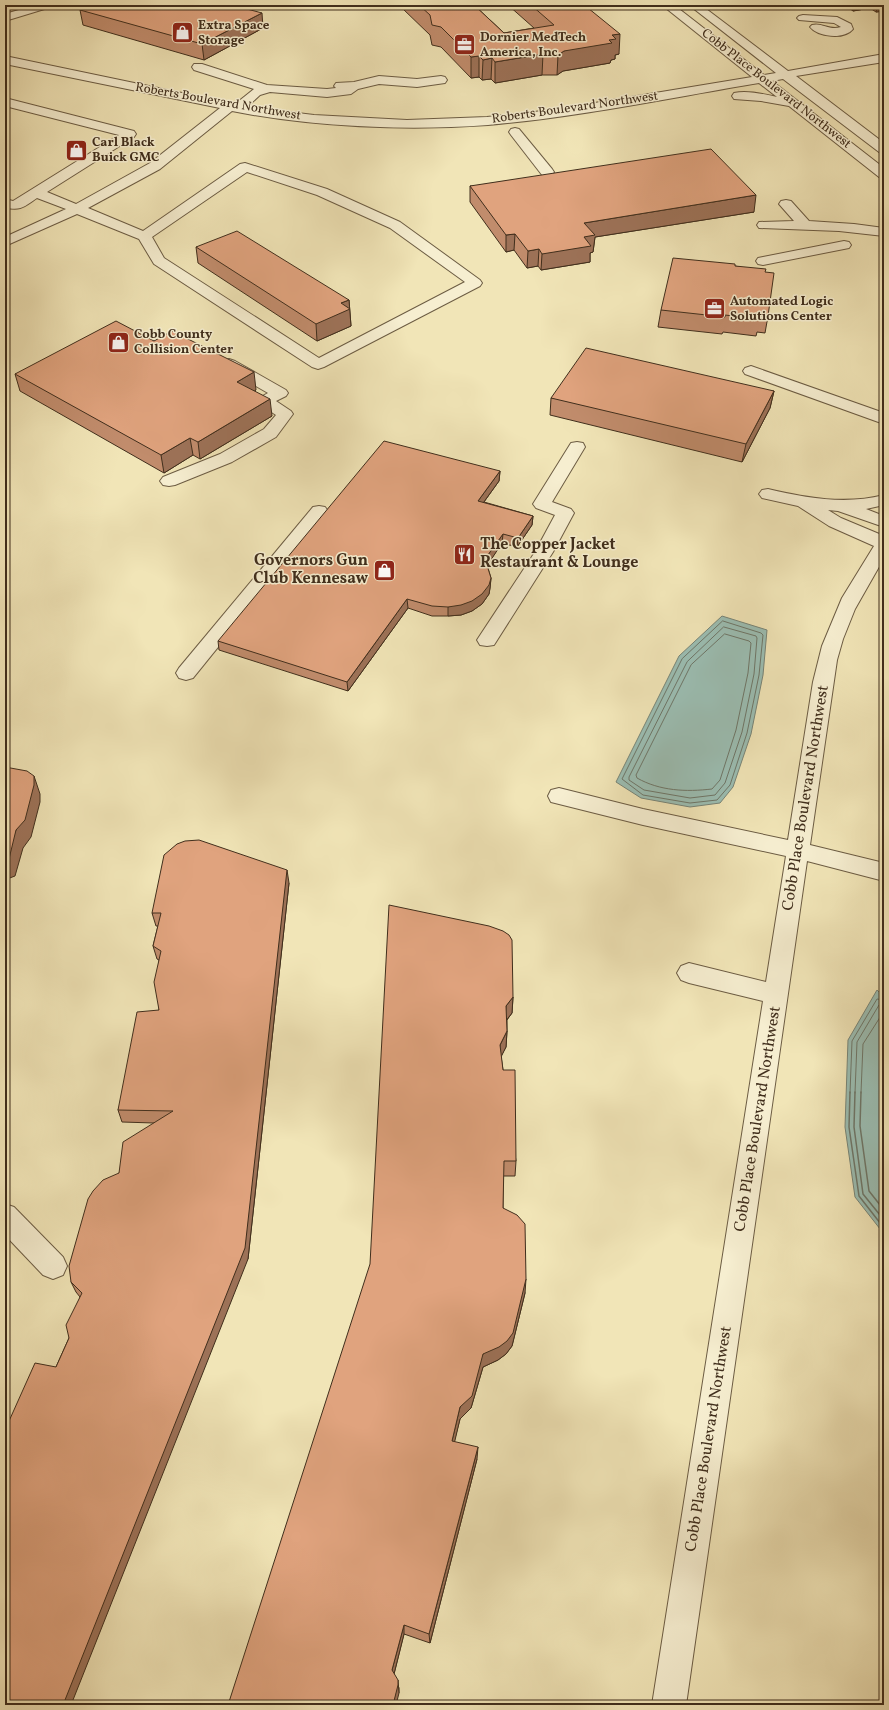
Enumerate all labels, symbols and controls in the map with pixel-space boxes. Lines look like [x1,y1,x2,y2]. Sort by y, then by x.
place label: Extra Space Storage [198,17,270,50]
shop icon: Extra Space Storage [169,20,195,46]
street label: Cobb Place Boulevard Northwest [697,25,855,153]
place label: Dornier MedTech America, Inc. [480,29,587,62]
office icon: Dornier MedTech America, Inc. [451,32,477,58]
street label: Roberts Boulevard Northwest [134,79,303,126]
street label: Roberts Boulevard Northwest [491,87,660,129]
place label: Carl Black Buick GMC [92,134,159,167]
shop icon: Carl Black Buick GMC [63,137,89,163]
place label: Automated Logic Solutions Center [730,293,833,326]
office icon: Automated Logic Solutions Center [702,296,728,322]
place label: Cobb County Collision Center [134,326,233,359]
shop icon: Cobb County Collision Center [105,329,131,355]
place label: The Copper Jacket Restaurant & Lounge [480,534,638,574]
restaurant icon: The Copper Jacket Restaurant & Lounge [451,541,477,567]
place label: Governors Gun Club Kennesaw [253,550,368,590]
shop icon: Governors Gun Club Kennesaw [371,557,397,583]
street label: Cobb Place Boulevard Northwest [777,683,835,912]
street label: Cobb Place Boulevard Northwest [729,1004,787,1233]
street label: Cobb Place Boulevard Northwest [680,1324,738,1553]

